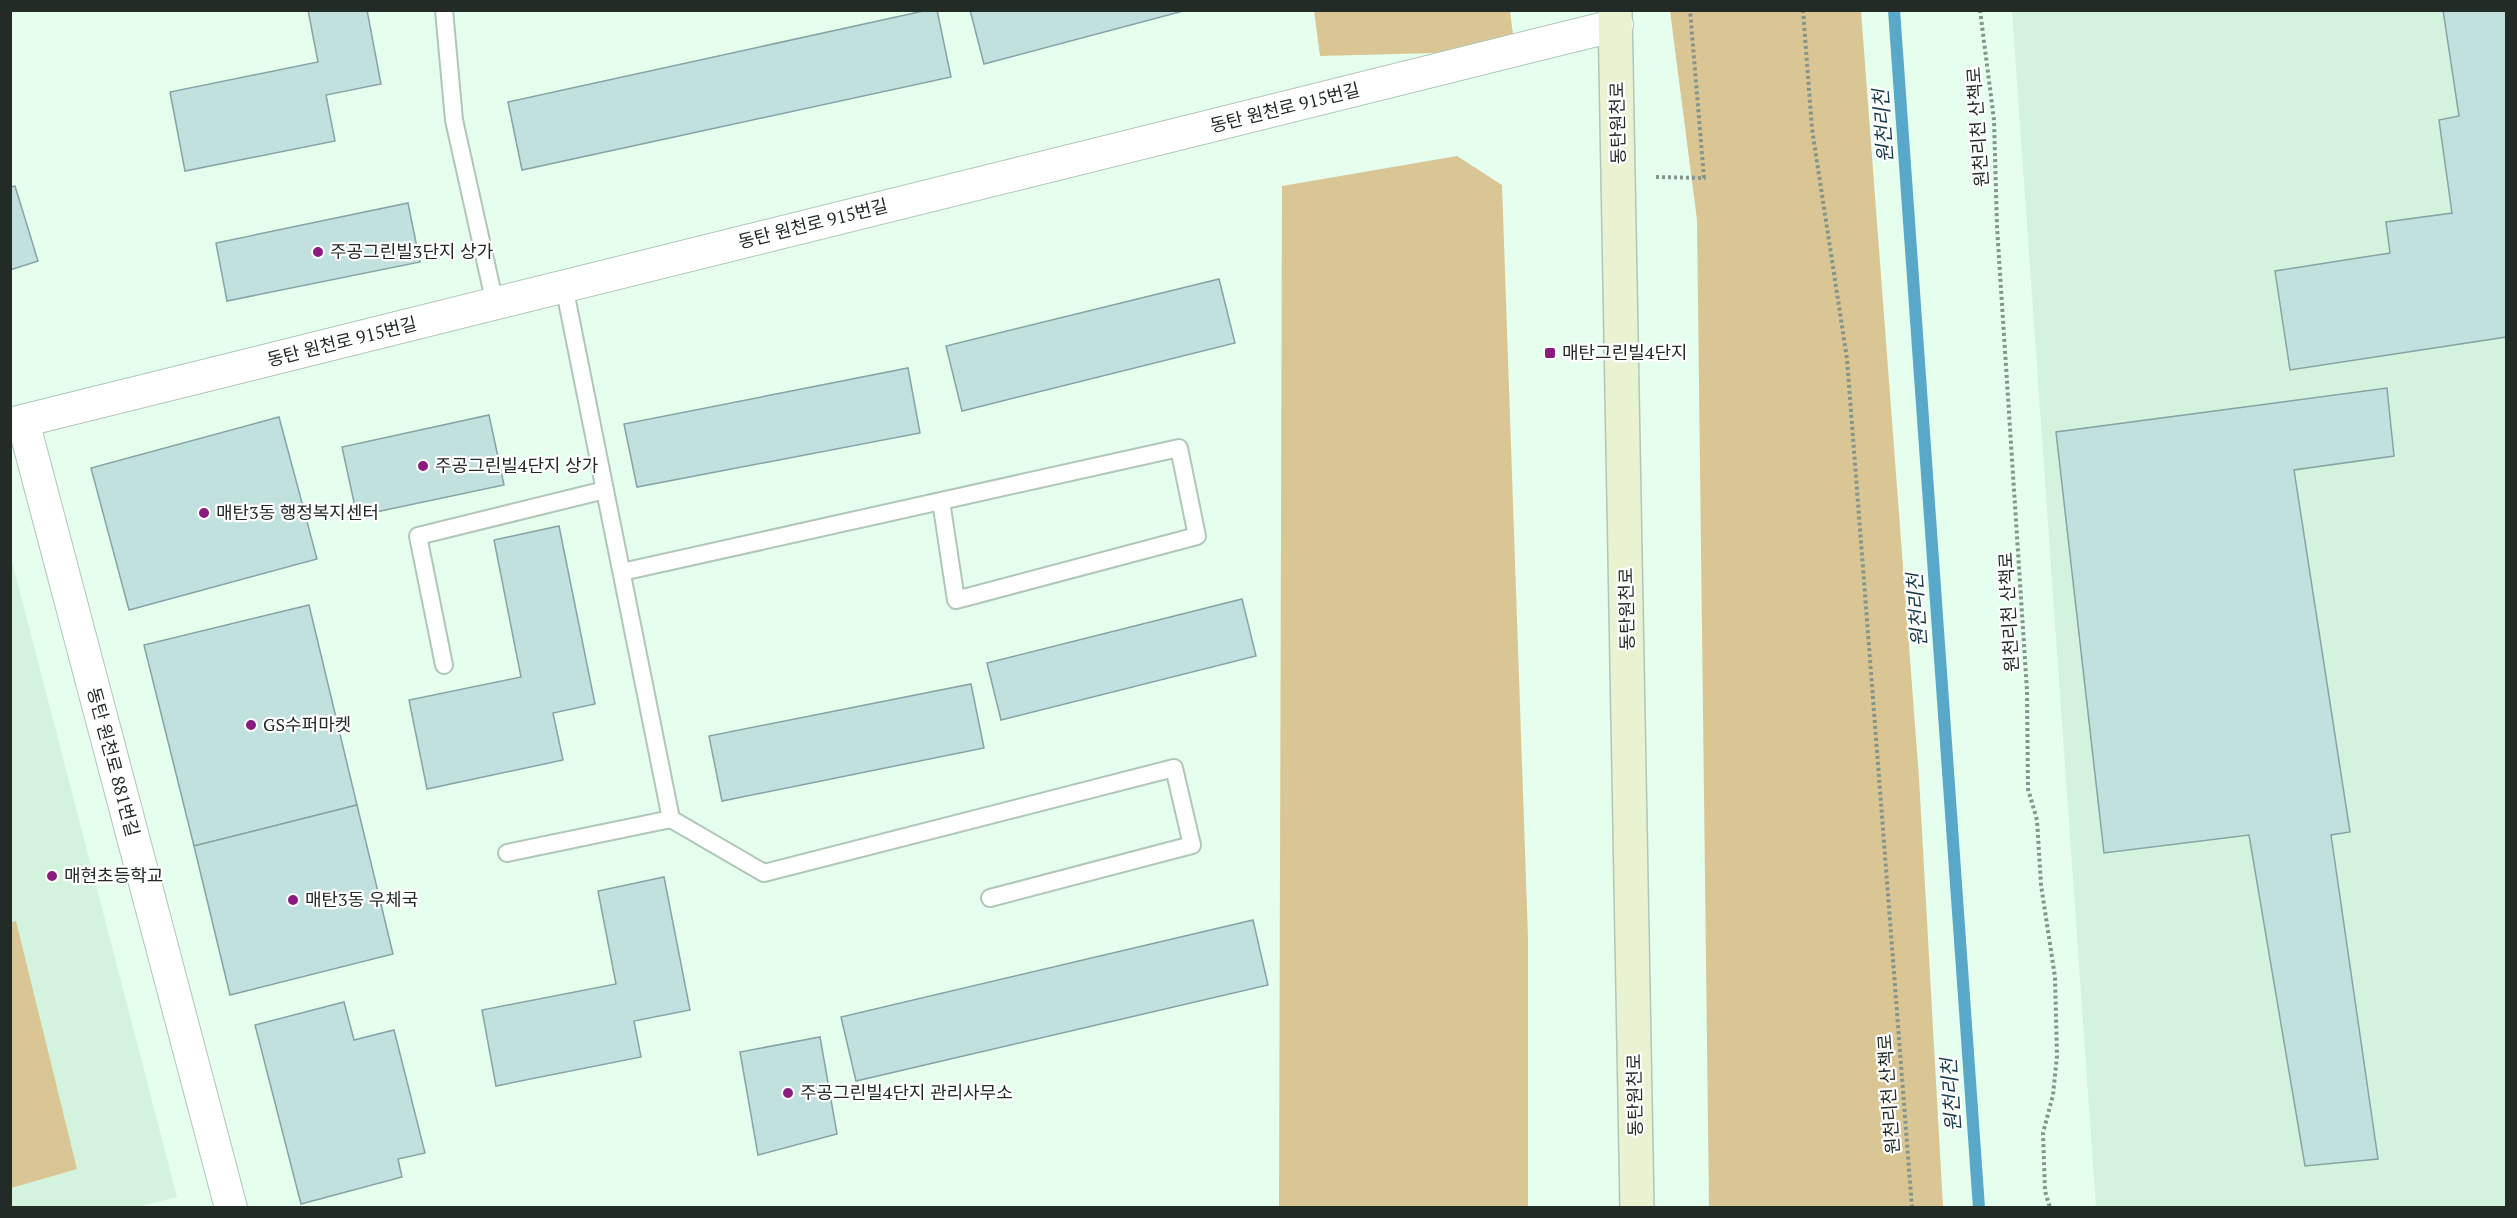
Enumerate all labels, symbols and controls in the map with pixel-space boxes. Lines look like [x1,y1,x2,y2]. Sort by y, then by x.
street label: 원천리천 산책로 [1961,66,1993,188]
street label: 동탄 원천로 915번길 [1207,77,1362,137]
street label: 동탄원천로 [1604,81,1630,165]
water label: 원천리천 [1866,86,1899,164]
street label: 동탄 원천로 915번길 [735,193,890,253]
place label: 주공그린빌3단지 상가 [330,239,493,263]
marker: 주공그린빌3단지 상가 [311,245,325,259]
street label: 동탄 원천로 915번길 [264,311,419,371]
place label: 매탄그린빌4단지 [1562,340,1688,364]
marker: 매탄그린빌4단지 [1543,346,1557,360]
place label: 주공그린빌4단지 상가 [435,453,598,477]
marker: 주공그린빌4단지 상가 [416,459,430,473]
place label: 매탄3동 행정복지센터 [216,500,379,524]
marker: 매탄3동 행정복지센터 [197,506,211,520]
street label: 원천리천 산책로 [1993,551,2023,673]
street label: 동탄원천로 [1613,567,1639,651]
water label: 원천리천 [1900,570,1933,648]
street label: 동탄 원천로 881번길 [83,685,145,839]
place label: GS수퍼마켓 [263,712,351,736]
marker: GS수퍼마켓 [244,718,258,732]
place label: 매현초등학교 [64,863,163,887]
marker: 매현초등학교 [45,869,59,883]
place label: 매탄3동 우체국 [305,887,418,911]
marker: 매탄3동 우체국 [286,893,300,907]
street label: 원천리천 산책로 [1872,1033,1904,1155]
street label: 동탄원천로 [1621,1053,1647,1137]
water label: 원천리천 [1934,1055,1967,1133]
place label: 주공그린빌4단지 관리사무소 [800,1080,1013,1104]
marker: 주공그린빌4단지 관리사무소 [781,1086,795,1100]

